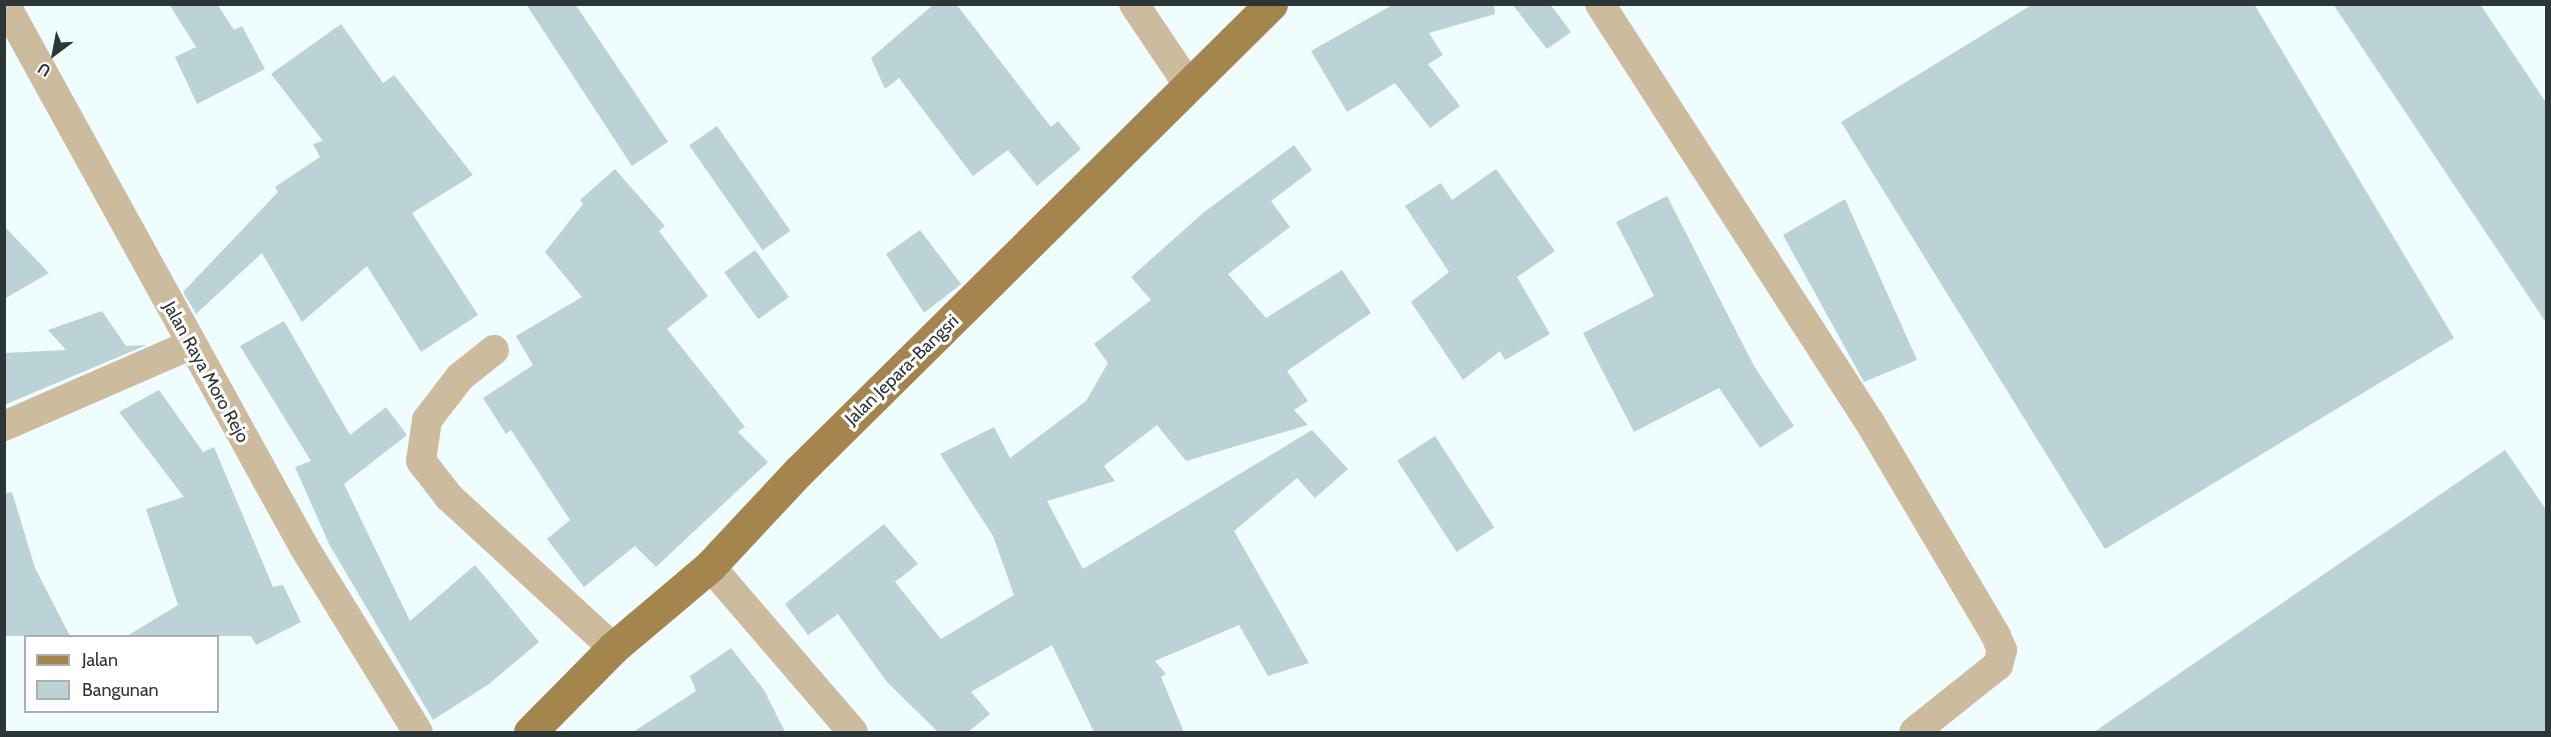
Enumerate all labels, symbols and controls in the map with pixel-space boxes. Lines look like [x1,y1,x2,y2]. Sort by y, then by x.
north arrow [24,24,84,84]
text: U [34,59,54,81]
street label: Jalan Raya Moro Rejo [158,298,254,446]
street label: Jalan Jepara-Bangsri [841,310,963,430]
legend [24,635,219,713]
text: Jalan [82,649,118,671]
text: Bangunan [82,679,159,701]

